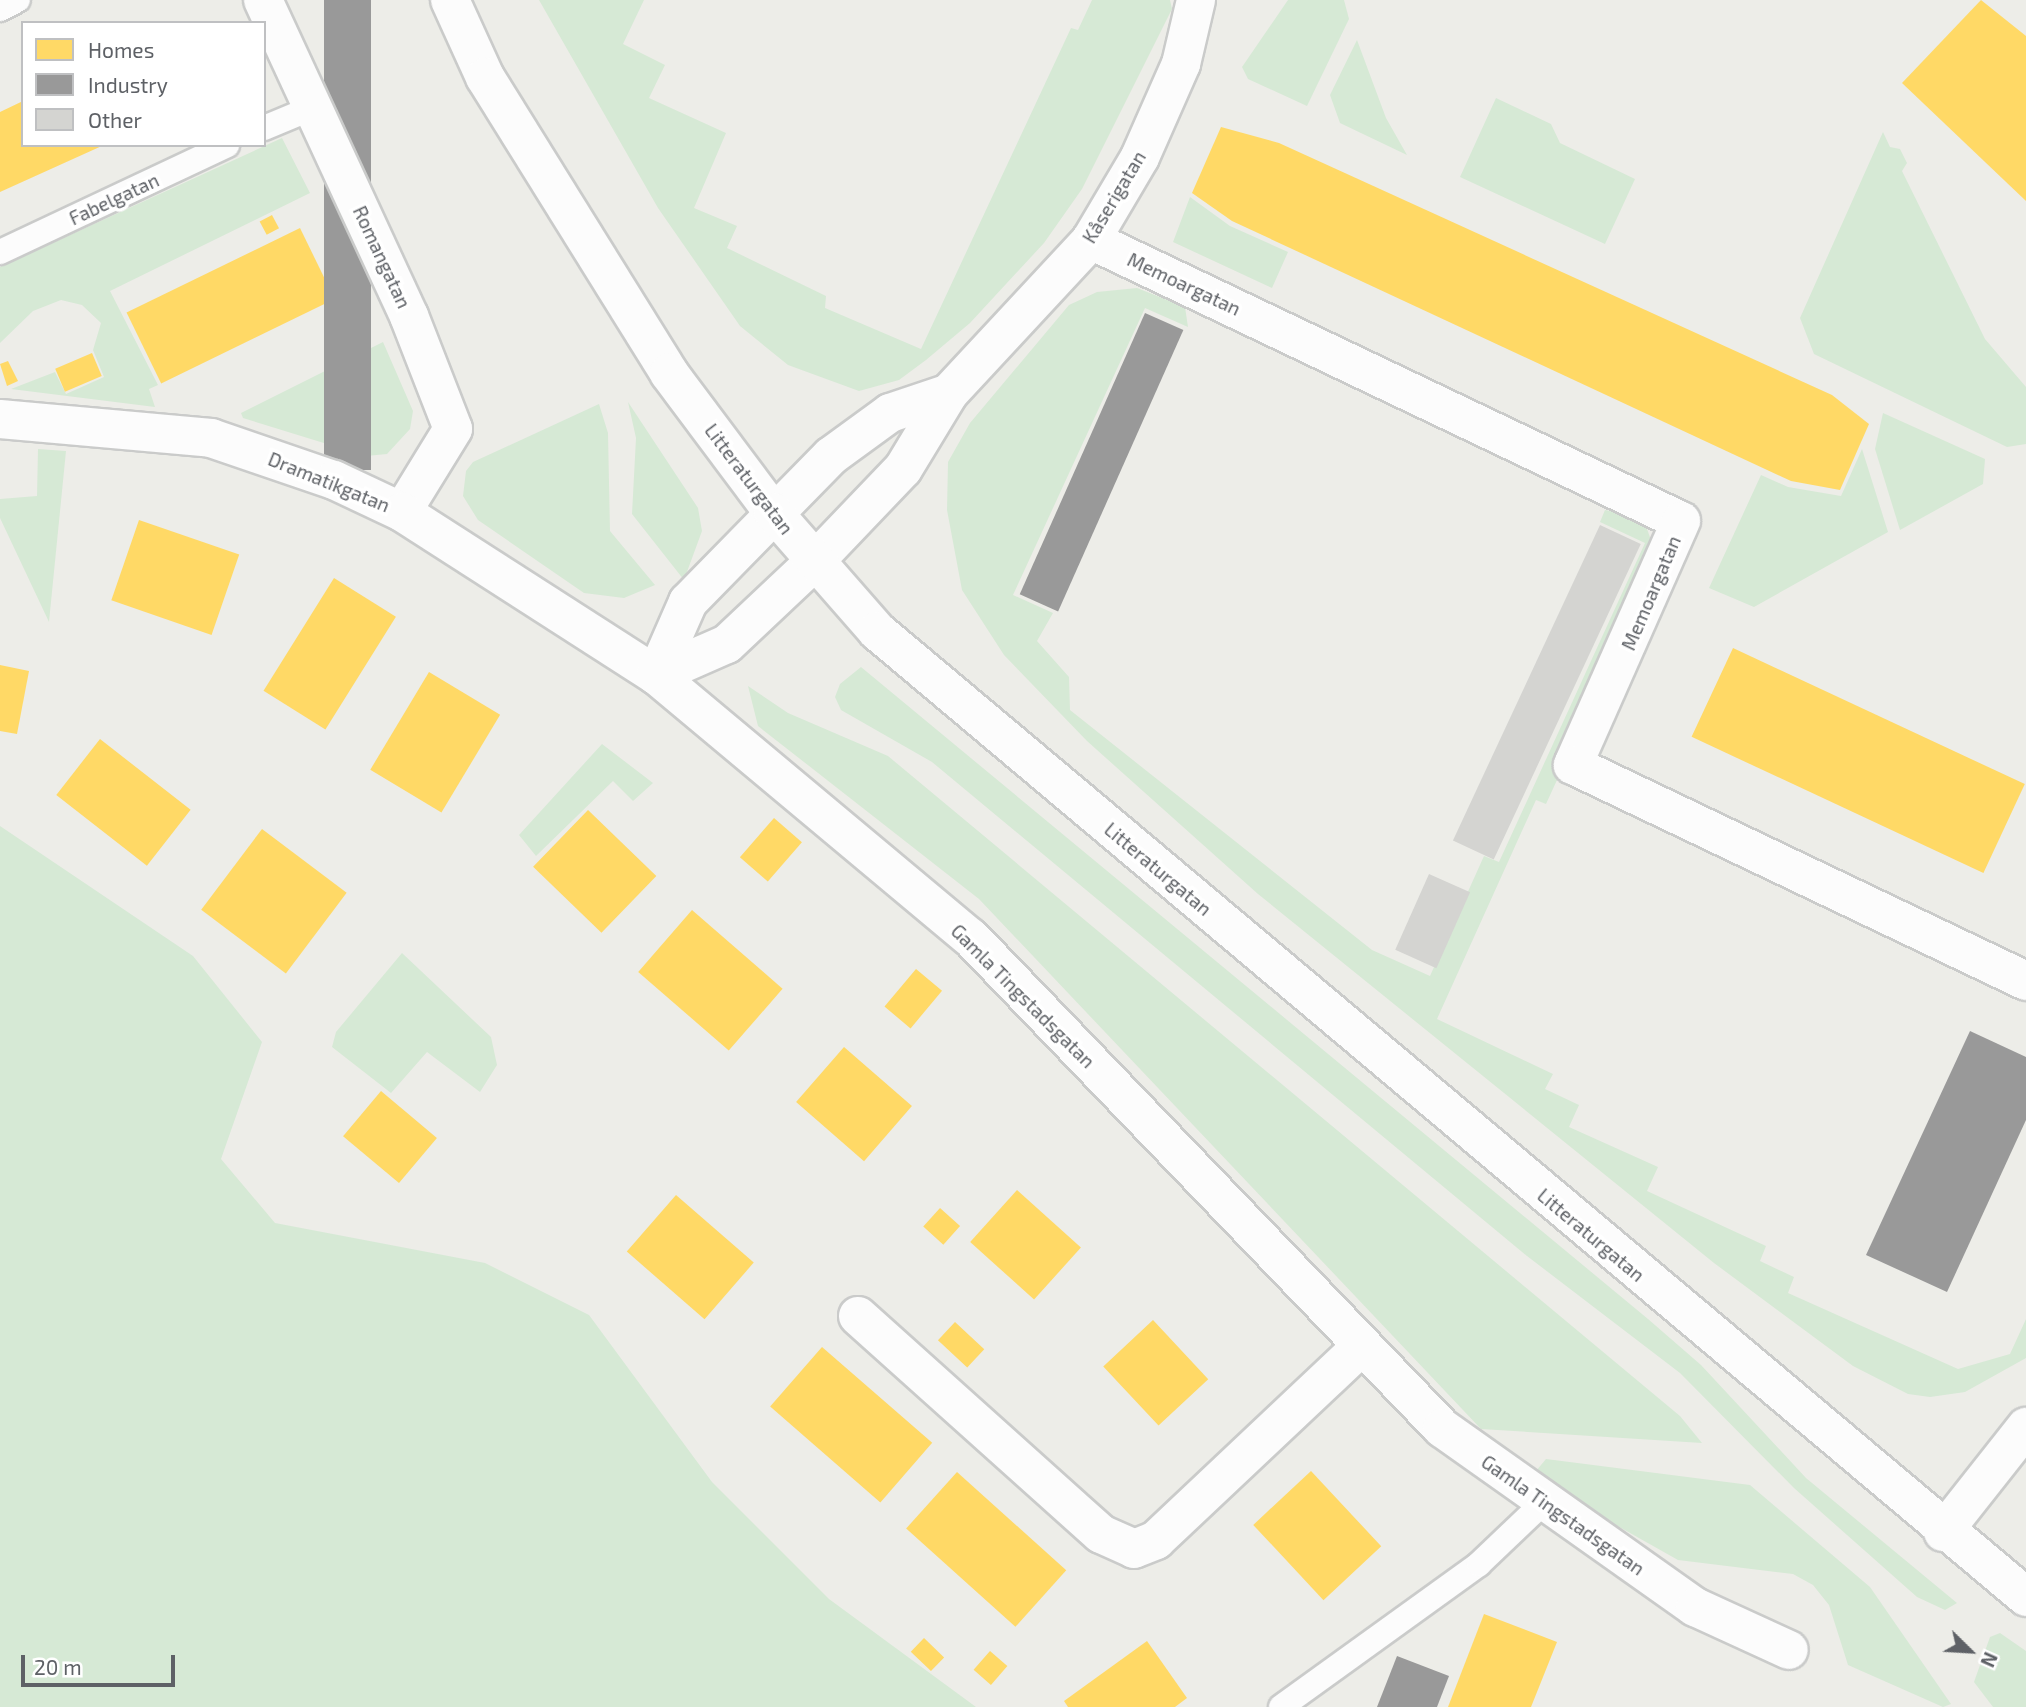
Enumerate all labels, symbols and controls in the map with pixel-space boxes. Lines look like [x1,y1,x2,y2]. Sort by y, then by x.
legend [21,21,266,147]
text: Homes [88,37,154,62]
text: Industry [88,72,168,97]
text: Other [88,107,142,132]
street label: Kåserigatan [1078,147,1150,247]
street label: Fabelgatan [65,168,163,230]
street label: Romangatan [348,202,416,312]
street label: Memoargatan [1124,248,1244,320]
street label: Litteraturgatan [700,419,798,539]
street label: Dramatikgatan [265,447,393,517]
street label: Memoargatan [1617,532,1685,654]
street label: Litteraturgatan [1100,818,1216,920]
street label: Gamla Tingstadsgatan [946,919,1100,1073]
street label: Litteraturgatan [1533,1184,1649,1286]
street label: Gamla Tingstadsgatan [1477,1450,1649,1580]
north arrow [1935,1616,2005,1686]
scale bar [24,1640,178,1684]
text: N [1976,1649,2003,1671]
text: 20 m [34,1654,82,1679]

